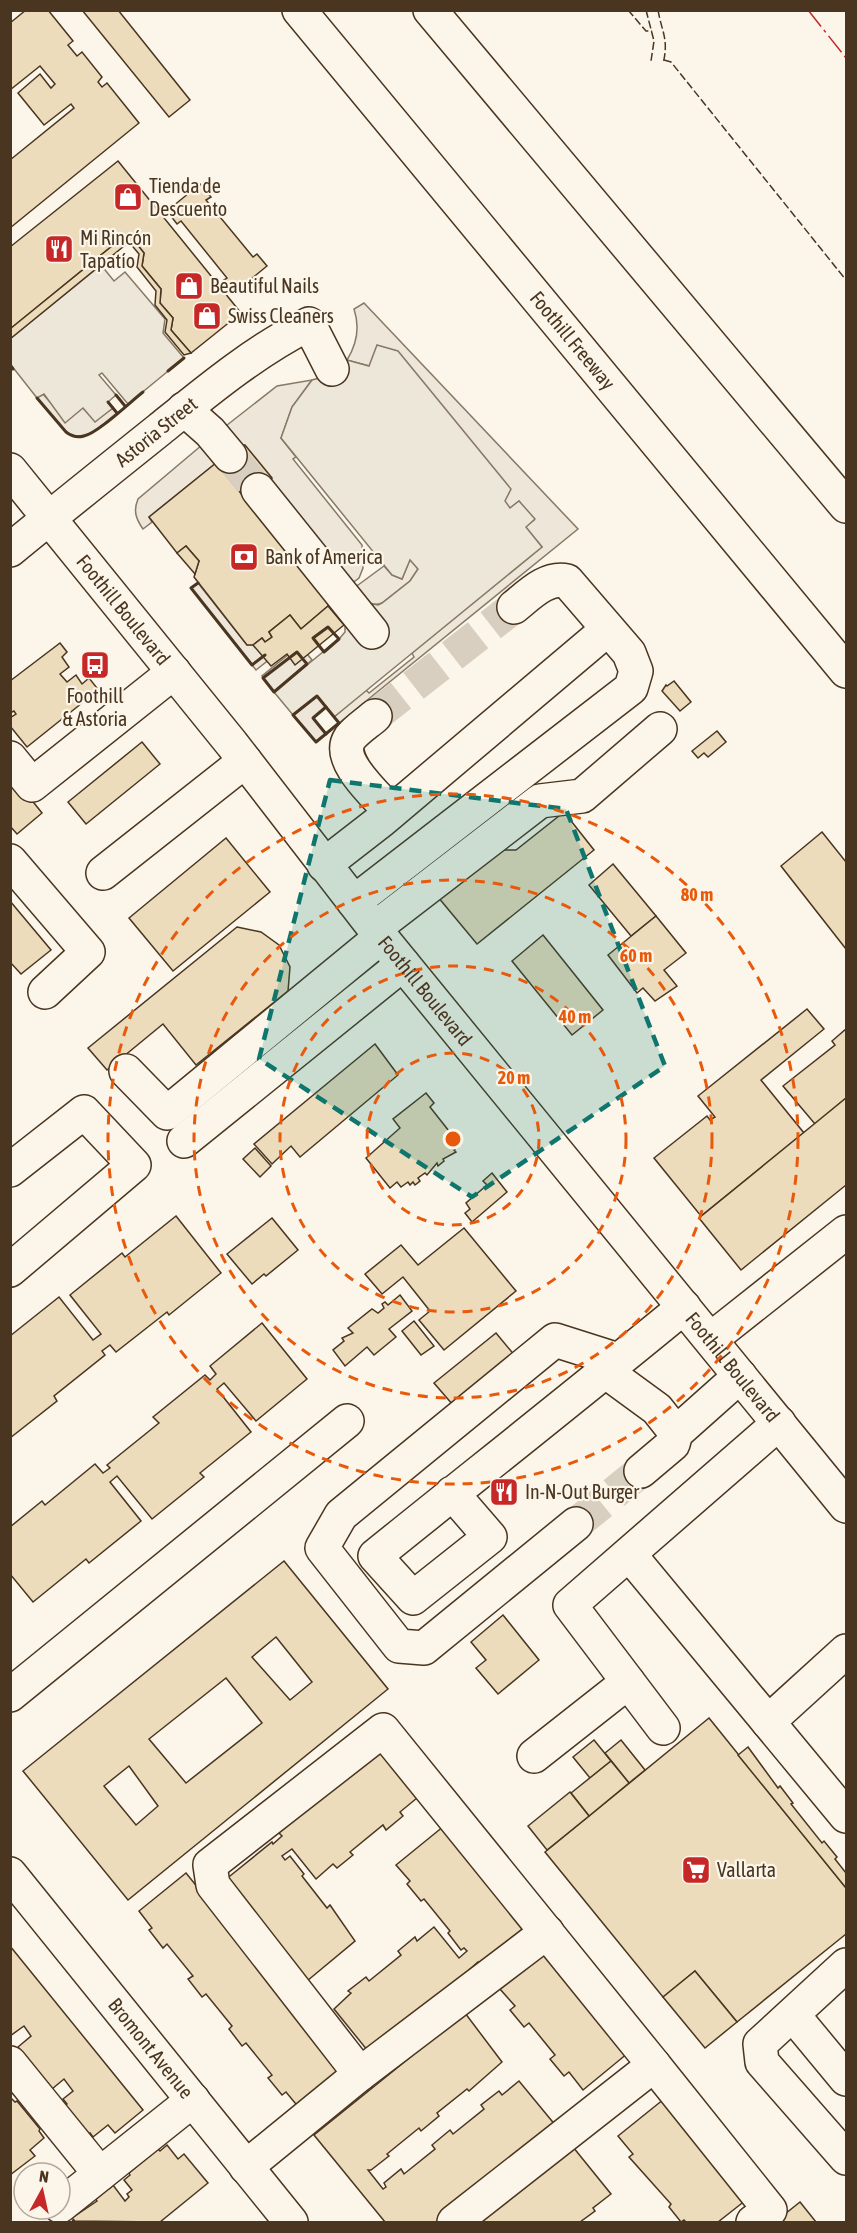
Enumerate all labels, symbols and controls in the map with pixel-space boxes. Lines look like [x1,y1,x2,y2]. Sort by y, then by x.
place label: Tienda de Descuento [149,174,227,220]
shop icon: Tienda de Descuento [112,181,144,213]
place label: Mi Rincón Tapatío [80,226,152,272]
restaurant icon: Mi Rincón Tapatío [43,233,75,265]
shop icon: Beautiful Nails [173,270,205,302]
place label: Beautiful Nails [210,274,319,297]
street label: Foothill Freeway [526,286,620,394]
shop icon: Swiss Cleaners [191,300,223,332]
place label: Swiss Cleaners [228,304,334,327]
street label: Astoria Street [110,392,202,471]
bank icon: Bank of America [228,541,260,573]
place label: Bank of America [265,545,383,568]
street label: Foothill Boulevard [72,550,175,669]
bus stop icon: Foothill & Astoria [79,649,111,681]
place label: Foothill & Astoria [63,684,127,730]
text: 80 m [681,884,713,905]
street label: Foothill Boulevard [374,931,477,1050]
text: 60 m [620,945,652,966]
text: 40 m [558,1006,591,1027]
text: 20 m [498,1067,530,1088]
centre of rings [443,1129,463,1149]
street label: Foothill Boulevard [681,1307,785,1426]
restaurant icon: In-N-Out Burger [488,1476,520,1508]
place label: In-N-Out Burger [525,1480,640,1503]
supermarket icon: Vallarta [680,1854,712,1886]
place label: Vallarta [717,1858,776,1881]
street label: Bromont Avenue [104,1993,198,2103]
north arrow [12,2161,72,2221]
text: N [38,2167,50,2186]

